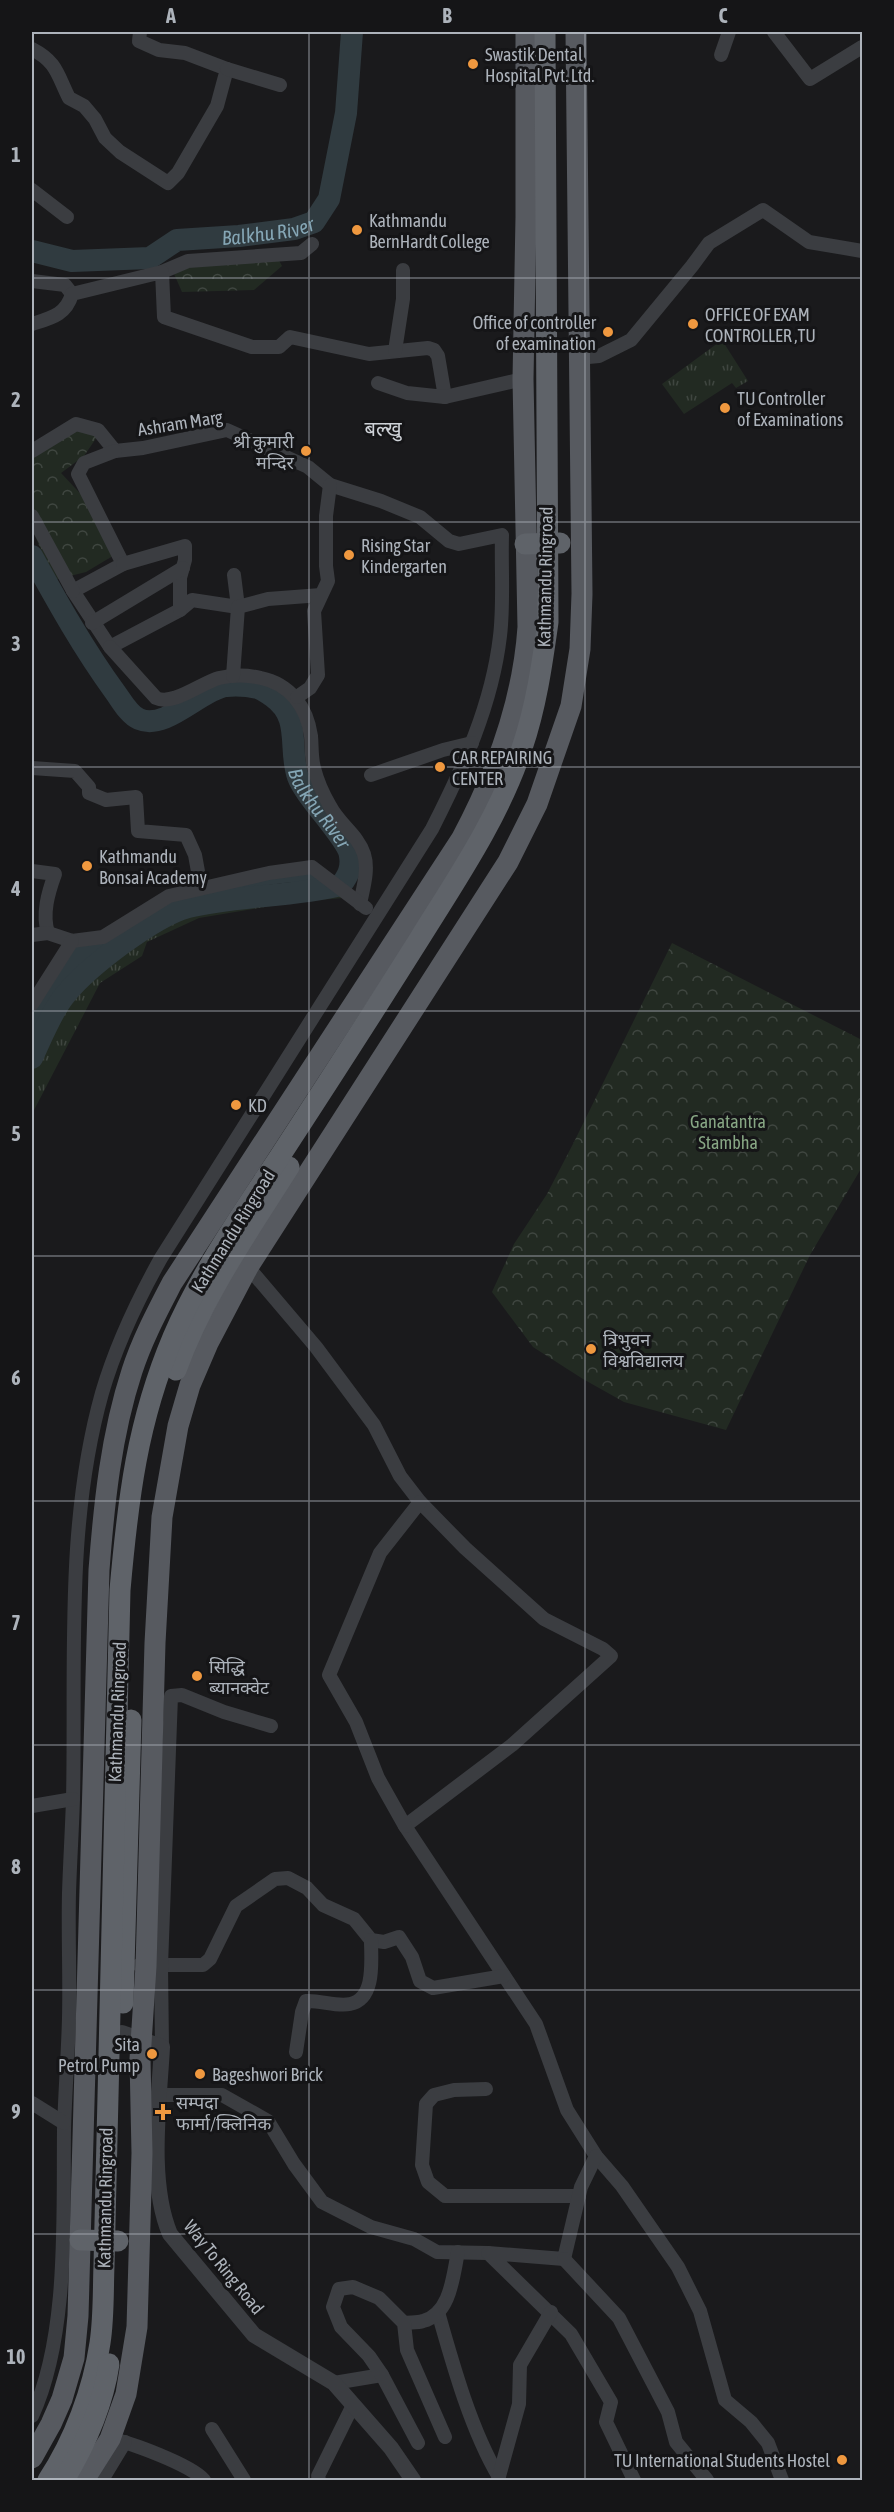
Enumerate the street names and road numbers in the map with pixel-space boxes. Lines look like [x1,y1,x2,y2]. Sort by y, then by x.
street label: Ashram Marg [136,406,224,440]
street label: Kathmandu Ringroad [533,506,557,648]
street label: Kathmandu Ringroad [187,1166,279,1296]
street label: Kathmandu Ringroad [104,1641,130,1783]
street label: Kathmandu Ringroad [93,2127,117,2269]
street label: Way To Ring Road [180,2216,268,2318]

